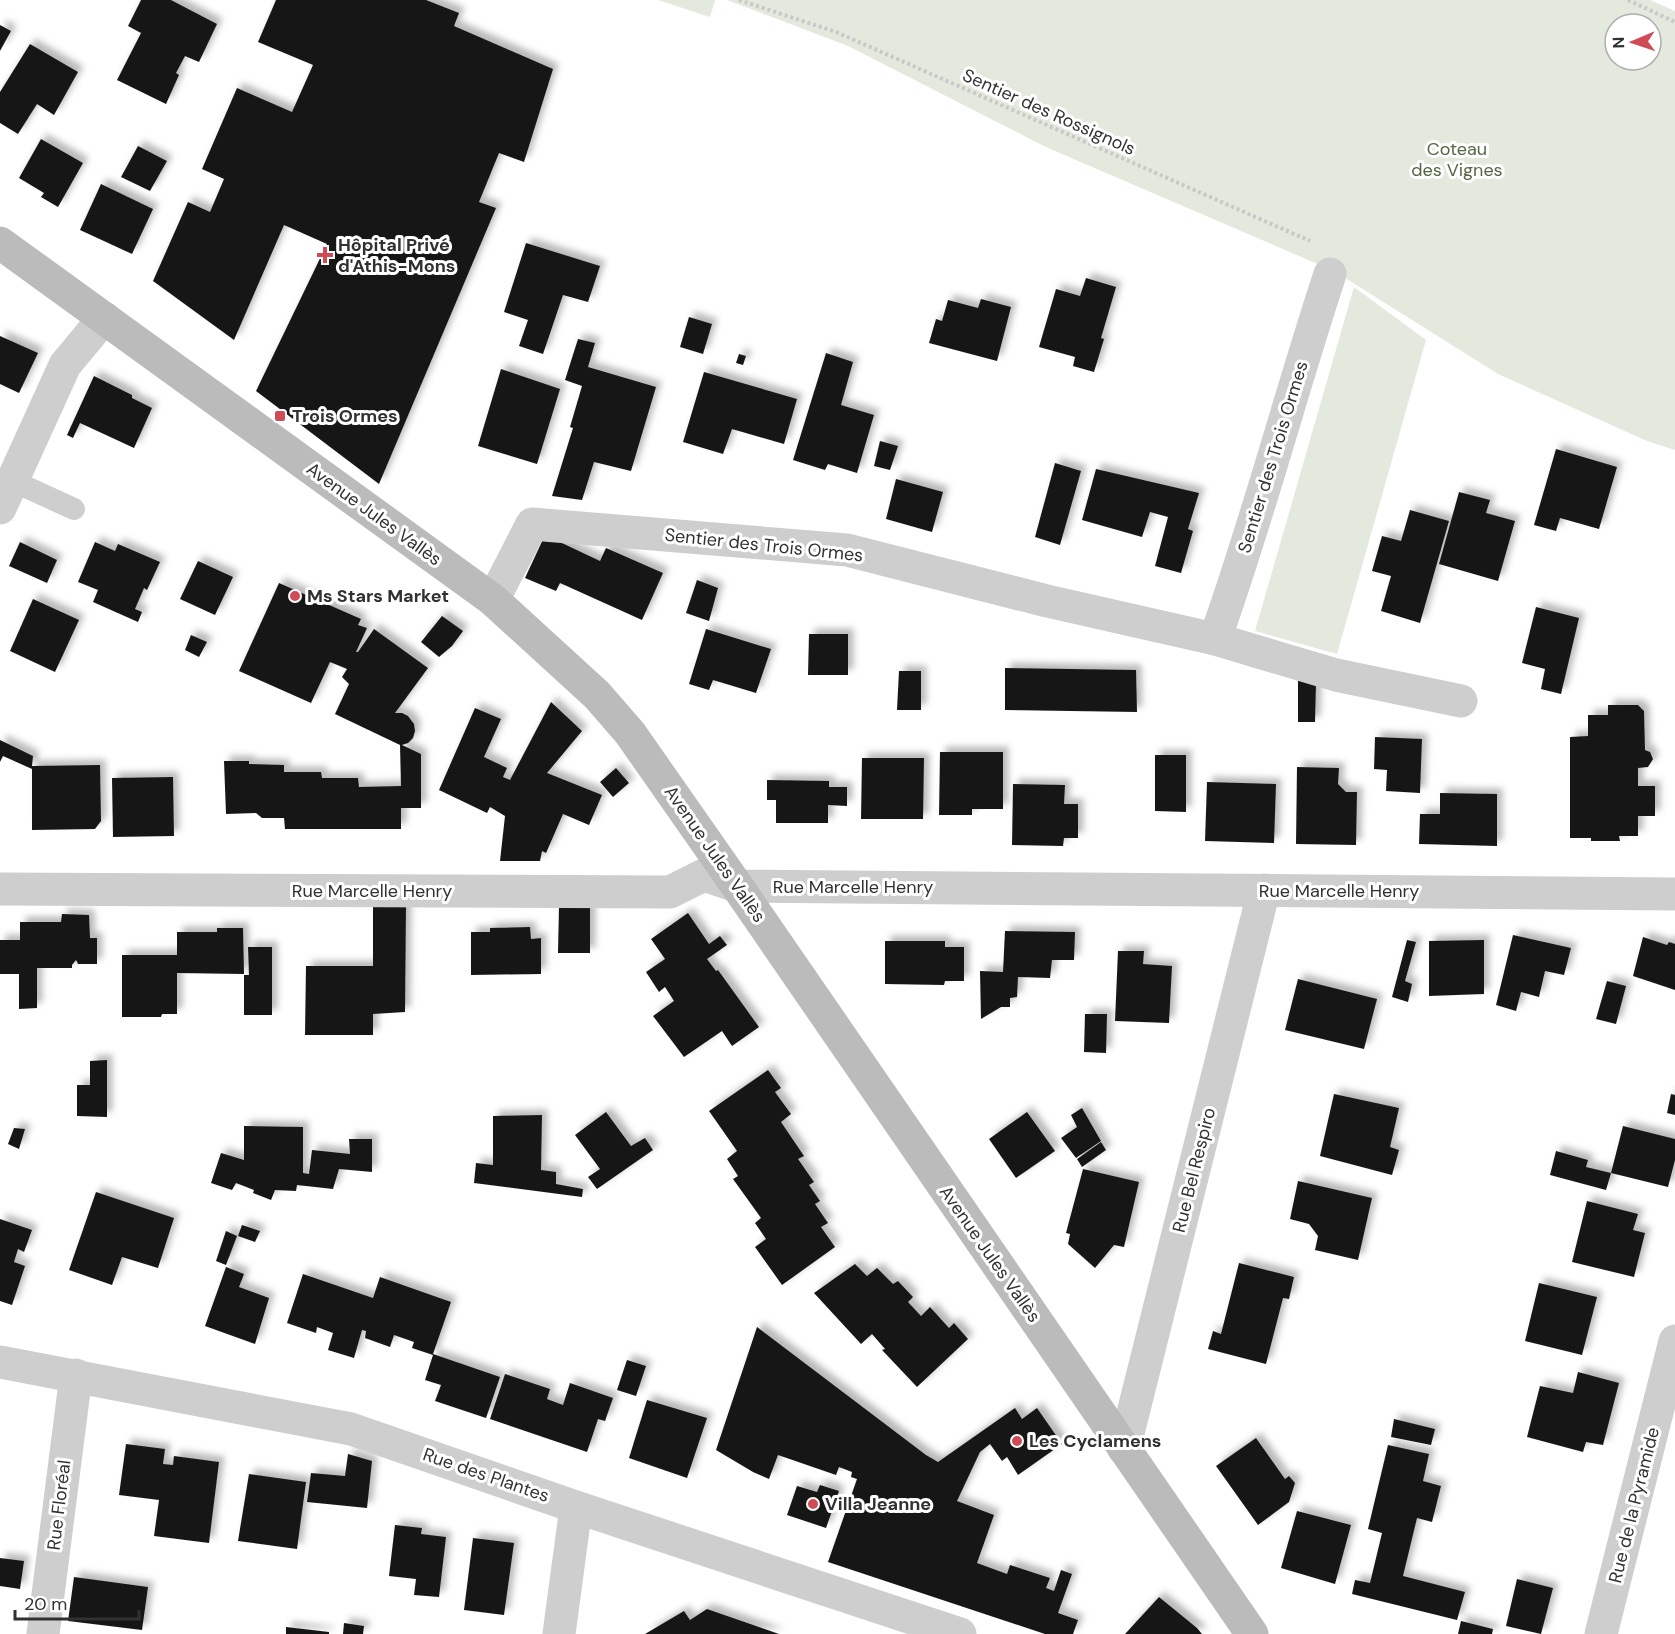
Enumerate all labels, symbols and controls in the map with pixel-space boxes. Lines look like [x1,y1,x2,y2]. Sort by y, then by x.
north arrow [1603,12,1663,72]
text: N [1608,36,1629,49]
street label: Sentier des Rossignols [959,63,1139,161]
park label: Coteau des Vignes [1411,137,1503,182]
place label: Hôpital Privé d'Athis-Mons [338,233,455,278]
marker: Hôpital Privé d'Athis-Mons [316,246,334,264]
street label: Sentier des Trois Ormes [1232,358,1314,556]
place label: Trois Ormes [292,404,398,428]
marker: Trois Ormes [273,409,287,423]
street label: Avenue Jules Vallès [302,457,446,571]
street label: Sentier des Trois Ormes [664,523,864,567]
place label: Ms Stars Market [307,584,449,608]
marker: Ms Stars Market [288,589,302,603]
street label: Avenue Jules Vallès [659,781,771,927]
street label: Rue Marcelle Henry [773,875,933,899]
street label: Rue Marcelle Henry [292,879,452,903]
street label: Rue Marcelle Henry [1259,879,1419,903]
street label: Rue Bel Respiro [1167,1105,1221,1235]
street label: Avenue Jules Vallès [934,1181,1046,1327]
street label: Rue de la Pyramide [1603,1425,1665,1585]
place label: Les Cyclamens [1029,1429,1161,1453]
marker: Les Cyclamens [1010,1434,1024,1448]
street label: Rue des Plantes [420,1442,552,1508]
street label: Rue Floréal [42,1459,76,1551]
place label: Villa Jeanne [825,1492,931,1516]
marker: Villa Jeanne [806,1497,820,1511]
scale bar [15,1583,140,1621]
text: 20 m [24,1592,67,1616]

